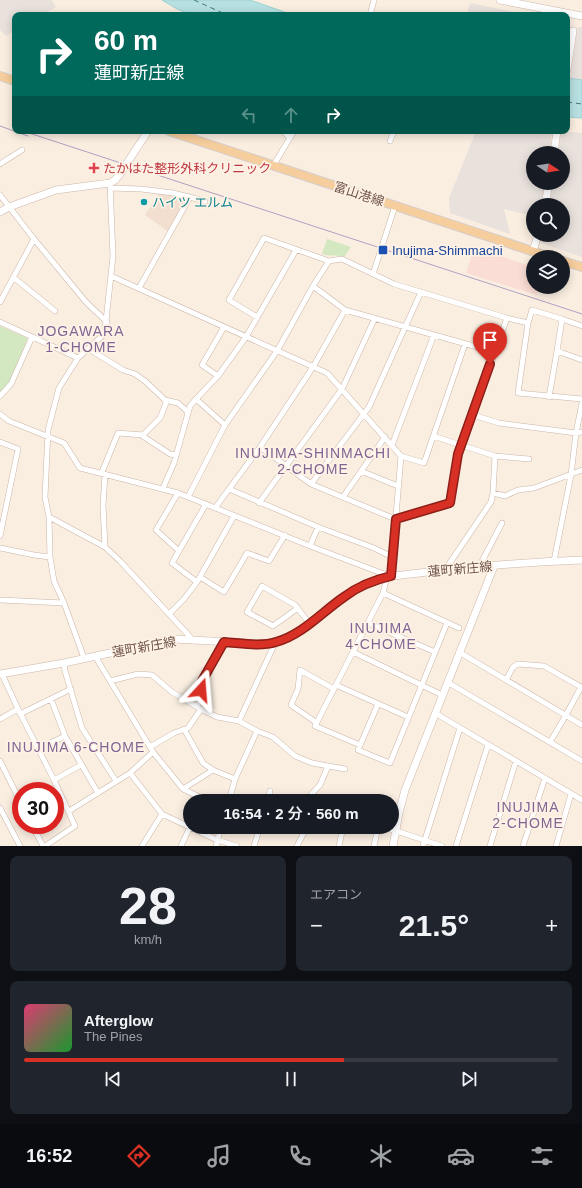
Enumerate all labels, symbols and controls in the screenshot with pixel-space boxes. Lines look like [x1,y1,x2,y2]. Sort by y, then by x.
text: 60 m [94,25,158,56]
icon: right [28,28,80,80]
text: 蓮町新庄線 [94,63,184,83]
icon: left [238,104,260,126]
icon: ahead [280,104,302,126]
icon: right [322,104,344,126]
north arrow [526,146,570,190]
map controls [526,146,570,294]
place label: たかはた整形外科クリニック [103,161,271,176]
marker: たかはた整形外科クリニック [88,162,100,174]
street label: 富山港線 [332,179,386,209]
place label: ハイツ エルム [152,195,233,210]
marker: ハイツ エルム [139,197,149,207]
button: search [526,198,570,242]
place label: Inujima-Shimmachi [392,243,503,258]
marker: Inujima-Shimmachi [377,244,389,256]
button: layers [526,250,570,294]
district label: JOGAWARA 1-CHOME [37,323,125,355]
pin [473,323,507,364]
icon: arrive [479,329,501,351]
district label: INUJIMA-SHINMACHI 2-CHOME [235,445,391,477]
street label: 蓮町新庄線 [427,559,493,579]
district label: INUJIMA 4-CHOME [345,620,417,652]
street label: 蓮町新庄線 [111,634,177,660]
position arrow [180,669,222,711]
district label: INUJIMA 6-CHOME [7,739,145,755]
speed limit sign: 30 [12,782,64,834]
district label: INUJIMA 2-CHOME [492,799,564,831]
text: 16:54 · 2 分 · 560 m [223,805,359,822]
text: 28 [119,877,177,935]
text: エアコン [310,887,362,902]
text: 21.5° [399,909,469,942]
text: − [310,913,323,938]
text: + [545,913,558,938]
text: km/h [134,932,162,947]
text: Afterglow [84,1012,153,1029]
text: The Pines [84,1029,143,1044]
icon: previous [102,1068,124,1090]
icon: pause [280,1068,302,1090]
icon: next [458,1068,480,1090]
icon: directions [125,1142,153,1170]
icon: music [205,1142,233,1170]
icon: phone [286,1142,314,1170]
icon: climate [367,1142,395,1170]
icon: car [447,1142,475,1170]
icon: filters [528,1142,556,1170]
text: 16:52 [26,1146,72,1166]

